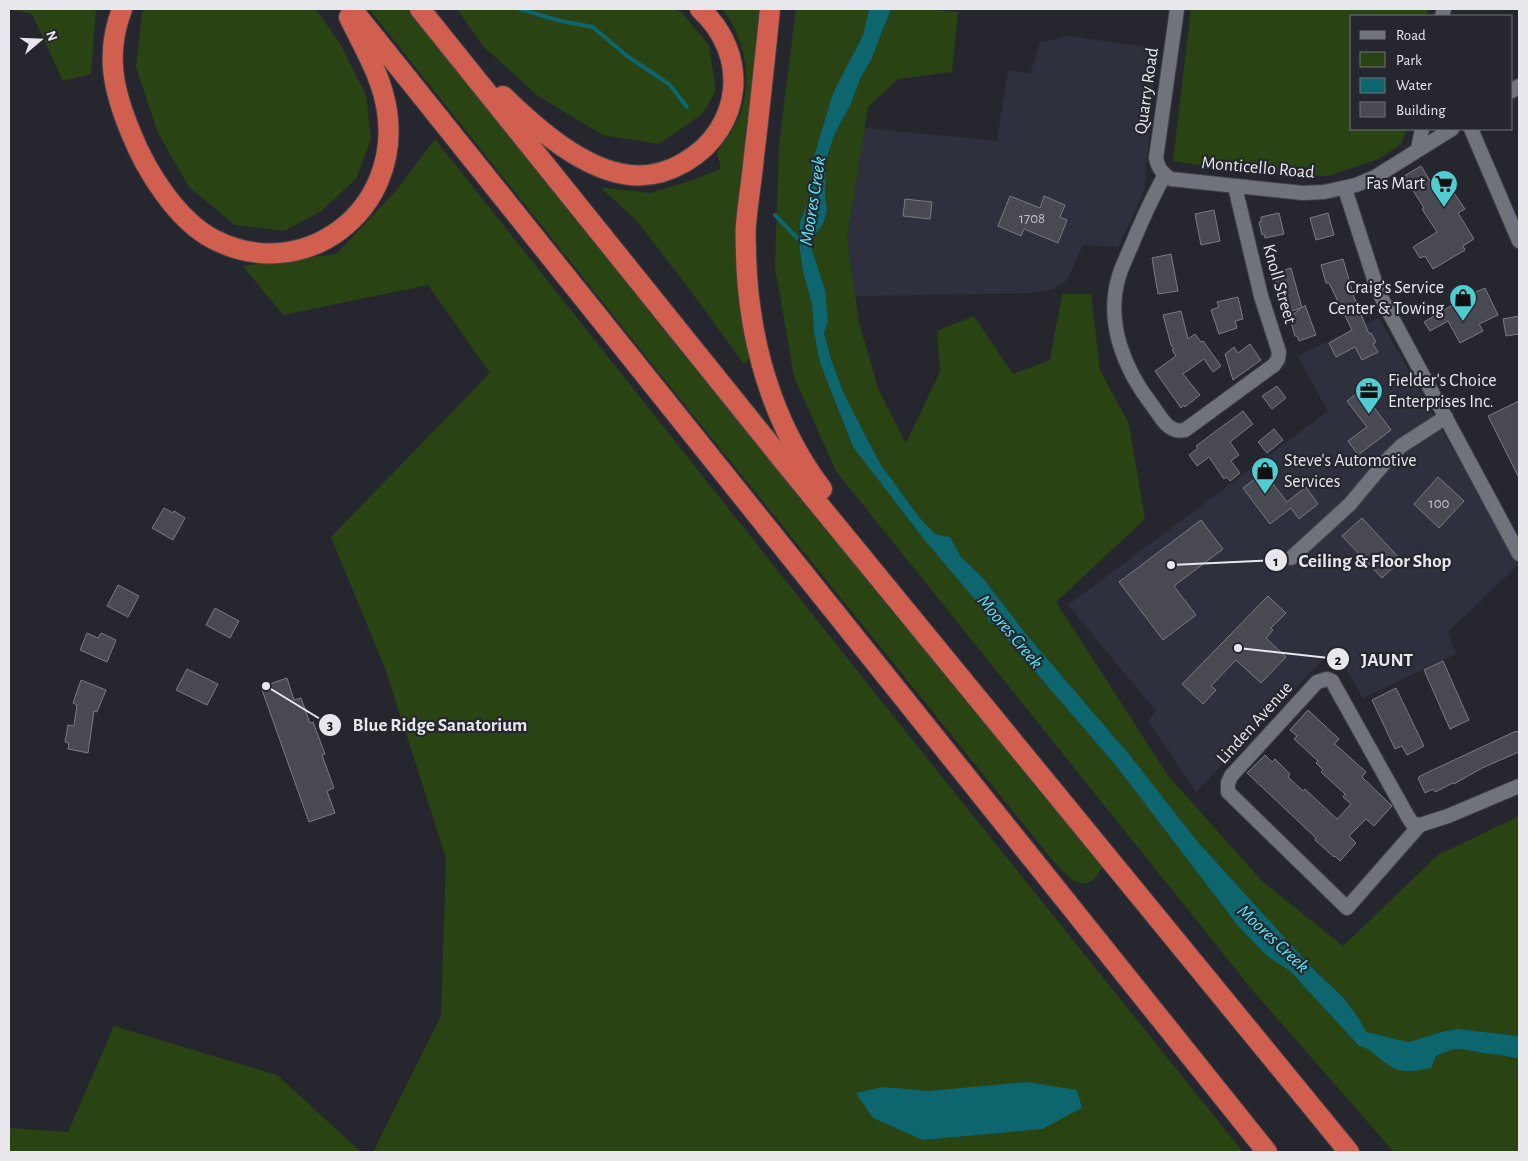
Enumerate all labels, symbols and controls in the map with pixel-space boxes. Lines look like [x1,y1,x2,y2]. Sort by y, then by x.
north arrow [15,15,65,65]
legend [1350,15,1513,130]
text: Road [1396,28,1426,43]
text: N [43,29,60,43]
street label: Quarry Road [1132,47,1162,135]
text: Park [1396,53,1422,68]
text: Water [1396,78,1432,93]
text: Building [1396,103,1446,118]
street label: Monticello Road [1201,154,1315,182]
water label: Moores Creek [797,155,829,247]
supermarket icon: Fas Mart [1429,169,1459,208]
place label: Fas Mart [1366,175,1425,193]
house number: 1708 [1019,211,1045,226]
street label: Knoll Street [1259,242,1299,326]
place label: Craig’s Service Center & Towing [1329,279,1444,318]
shop icon: Craig’s Service Center & Towing [1448,283,1478,322]
place label: Fielder's Choice Enterprises Inc. [1388,372,1496,411]
office icon: Fielder's Choice Enterprises Inc. [1354,376,1384,415]
place label: Steve's Automotive Services [1284,452,1416,491]
shop icon: Steve's Automotive Services [1250,456,1280,495]
house number: 100 [1428,496,1450,511]
callout: Ceiling & Floor Shop [1263,543,1461,577]
text: Ceiling & Floor Shop [1299,552,1452,571]
text: 1 [1273,554,1279,569]
water label: Moores Creek [974,591,1046,673]
callout: JAUNT [1326,642,1423,676]
text: JAUNT [1361,651,1413,670]
text: 2 [1334,653,1342,668]
street label: Linden Avenue [1214,679,1296,767]
callout: Blue Ridge Sanatorium [318,708,538,742]
text: Blue Ridge Sanatorium [353,716,527,735]
text: 3 [327,718,333,733]
water label: Moores Creek [1234,901,1313,977]

